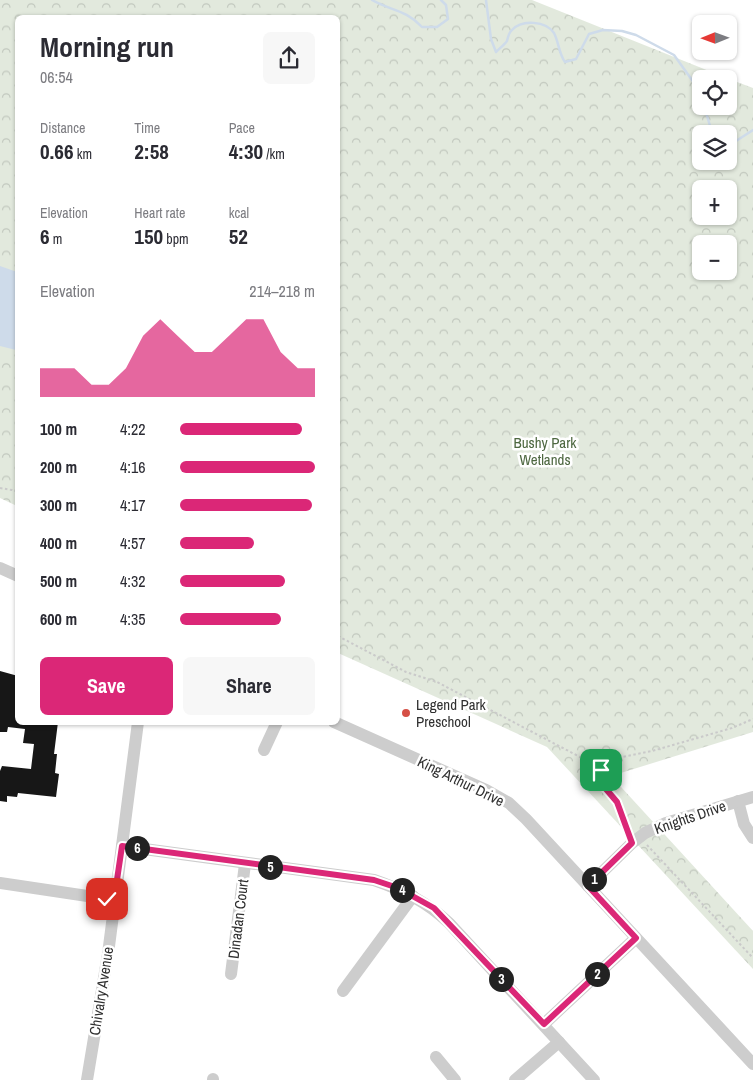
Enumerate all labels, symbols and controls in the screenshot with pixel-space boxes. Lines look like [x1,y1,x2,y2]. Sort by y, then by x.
north arrow [692,15,738,60]
map controls [692,15,737,280]
text: Morning run [40,28,174,66]
button: share [263,32,315,84]
text: 06:54 [40,66,73,88]
button: locate [692,70,737,115]
text: Distance [40,119,85,137]
text: Time [134,119,160,137]
text: Pace [229,119,255,137]
button: layers [692,125,737,170]
text: 0.66 [40,137,74,166]
text: 2:58 [134,137,169,166]
text: 4:30 [229,137,263,166]
text: km [74,145,92,163]
text: /km [263,145,285,163]
button: + [692,180,737,225]
text: Elevation [40,204,88,222]
text: Heart rate [134,204,185,222]
text: kcal [229,204,249,222]
text: 6 [40,222,50,251]
text: 150 [134,222,163,251]
text: 52 [229,222,248,251]
text: m [50,230,62,248]
text: bpm [163,230,189,248]
button: − [692,235,737,280]
text: Elevation [40,280,95,302]
text: 214–218 m [249,280,315,302]
text: 100 m [40,418,77,440]
text: 4:22 [120,418,146,440]
park label: Bushy Park Wetlands [514,432,577,470]
text: 200 m [40,456,77,478]
text: 4:16 [120,456,146,478]
text: 300 m [40,494,77,516]
text: 4:17 [120,494,146,516]
text: 400 m [40,532,77,554]
text: 4:57 [120,532,146,554]
text: 500 m [40,570,77,592]
text: 4:32 [120,570,146,592]
text: 600 m [40,608,77,630]
text: 4:35 [120,608,146,630]
button: Save [40,657,173,715]
button: Share [183,657,315,715]
place label: Legend Park Preschool [416,694,487,732]
marker: Legend Park Preschool [400,707,412,719]
pin [580,749,622,791]
street label: King Arthur Drive [414,751,508,811]
icon: arrive [587,756,615,784]
street label: Knights Drive [651,795,729,839]
pin: 6 [124,836,150,860]
text: 6 [134,839,141,857]
pin: 5 [258,854,282,880]
text: 5 [267,858,274,876]
pin: 1 [582,866,606,892]
text: 1 [591,870,598,888]
street label: Dinadan Court [223,877,253,960]
pin [86,878,128,920]
pin: 4 [390,878,414,902]
text: 4 [399,881,406,899]
icon: check [93,885,121,913]
street label: Chivalry Avenue [84,945,118,1037]
pin: 2 [584,962,610,986]
text: 2 [594,965,601,983]
pin: 3 [488,966,514,992]
text: 3 [498,970,505,988]

